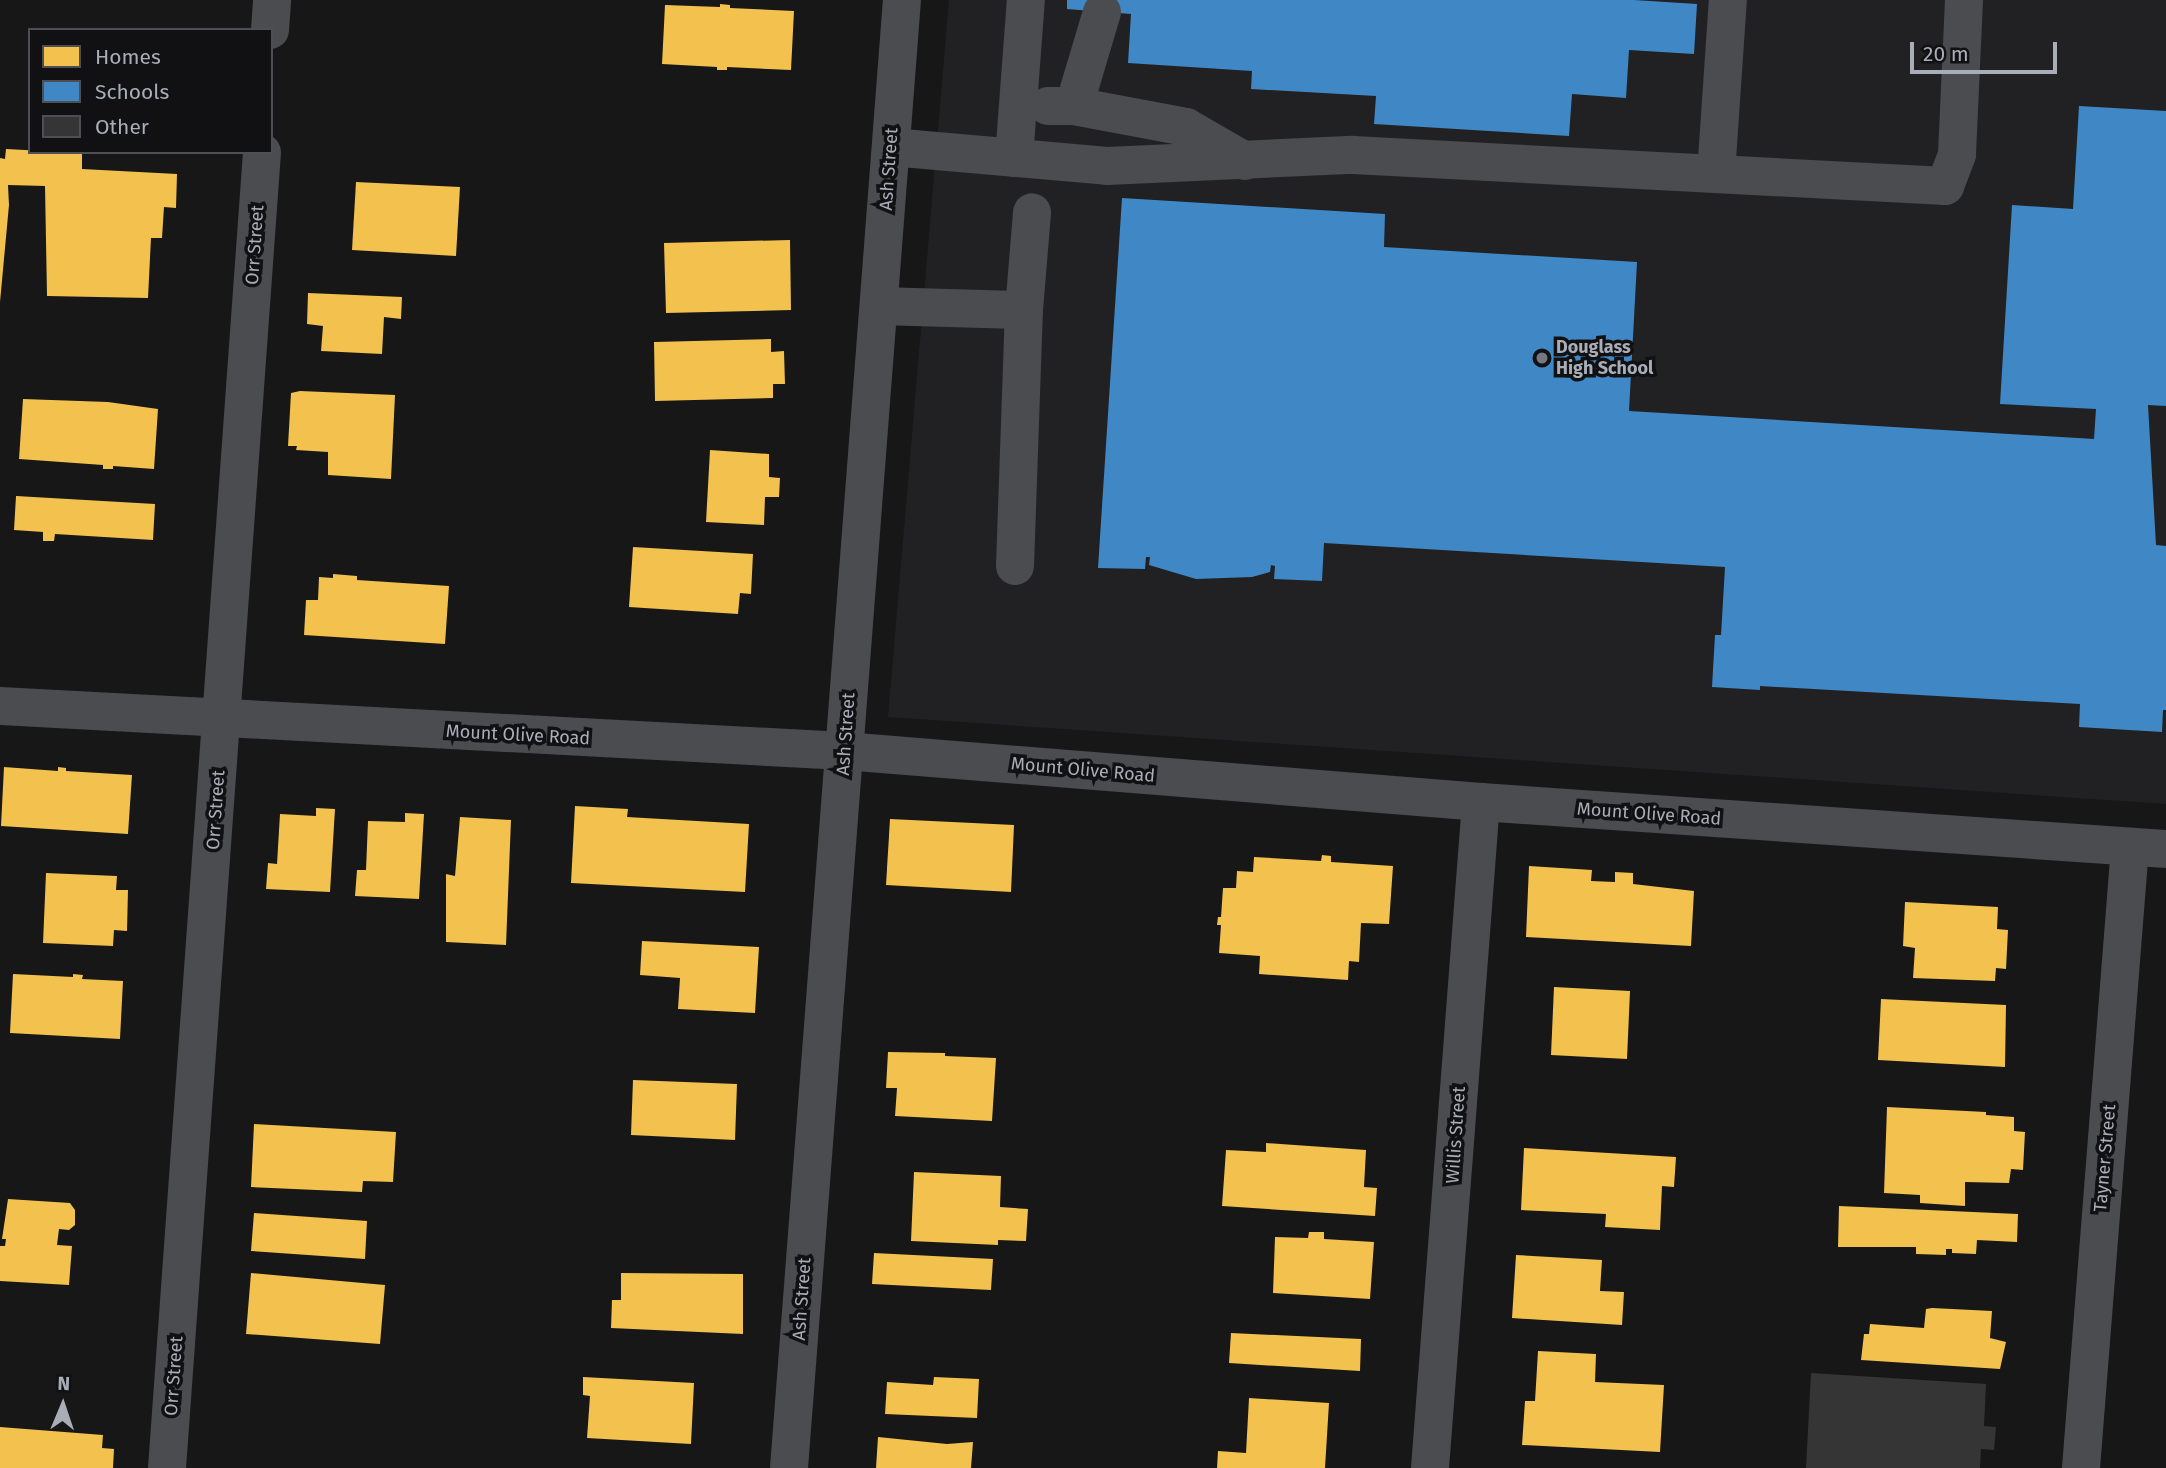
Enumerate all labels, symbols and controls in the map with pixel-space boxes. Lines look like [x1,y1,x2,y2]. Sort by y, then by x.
legend [28,28,273,154]
scale bar [1914,28,2061,72]
text: 20 m [1923,41,1969,67]
text: Homes [95,44,161,70]
text: Schools [95,79,169,105]
text: Other [95,114,149,140]
street label: Ash Street [875,127,903,211]
street label: Orr Street [241,204,269,286]
place label: Douglass High School [1556,337,1653,380]
marker: Douglass High School [1534,350,1550,366]
street label: Ash Street [832,692,860,776]
street label: Mount Olive Road [445,720,591,750]
street label: Mount Olive Road [1010,753,1156,787]
street label: Orr Street [202,769,230,851]
street label: Mount Olive Road [1576,798,1722,830]
street label: Willis Street [1442,1086,1470,1184]
street label: Tayner Street [2090,1103,2120,1213]
street label: Ash Street [788,1257,816,1341]
street label: Orr Street [160,1335,188,1417]
north arrow [28,1370,98,1440]
text: N [57,1372,70,1395]

